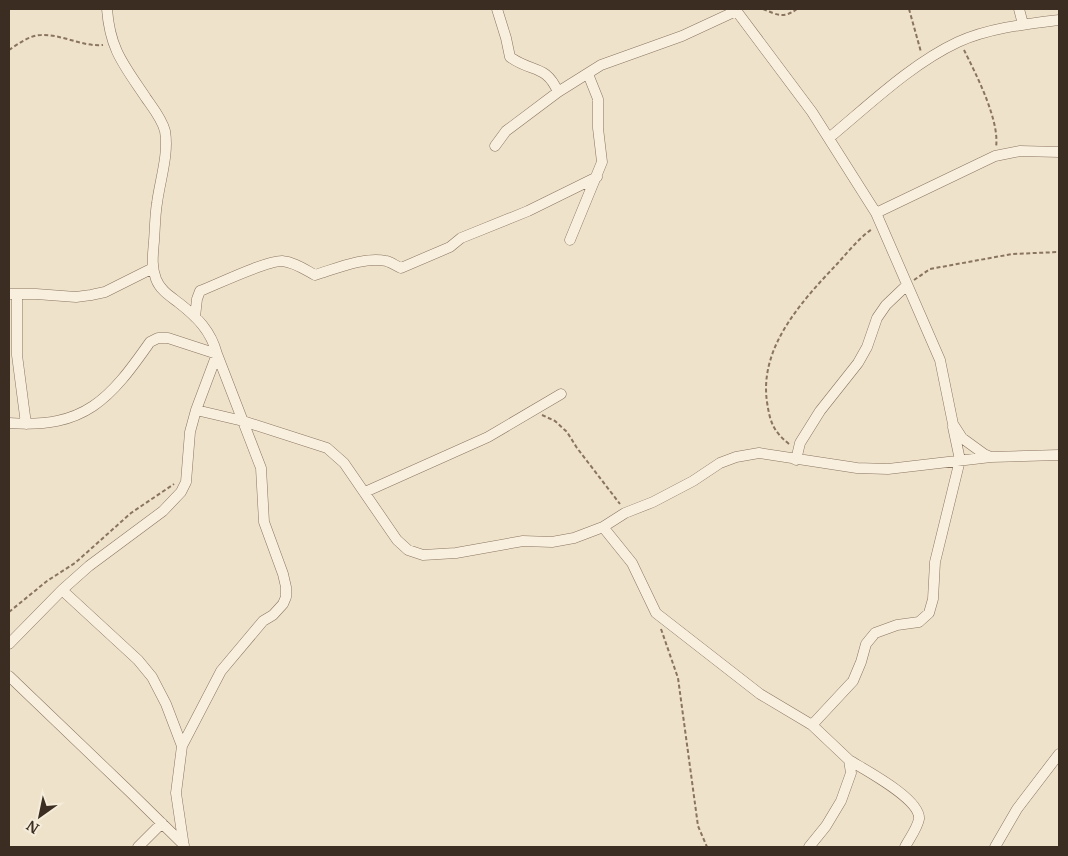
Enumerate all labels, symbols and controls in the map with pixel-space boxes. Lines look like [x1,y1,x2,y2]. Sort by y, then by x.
north arrow [15,791,65,841]
text: N [23,816,42,837]

